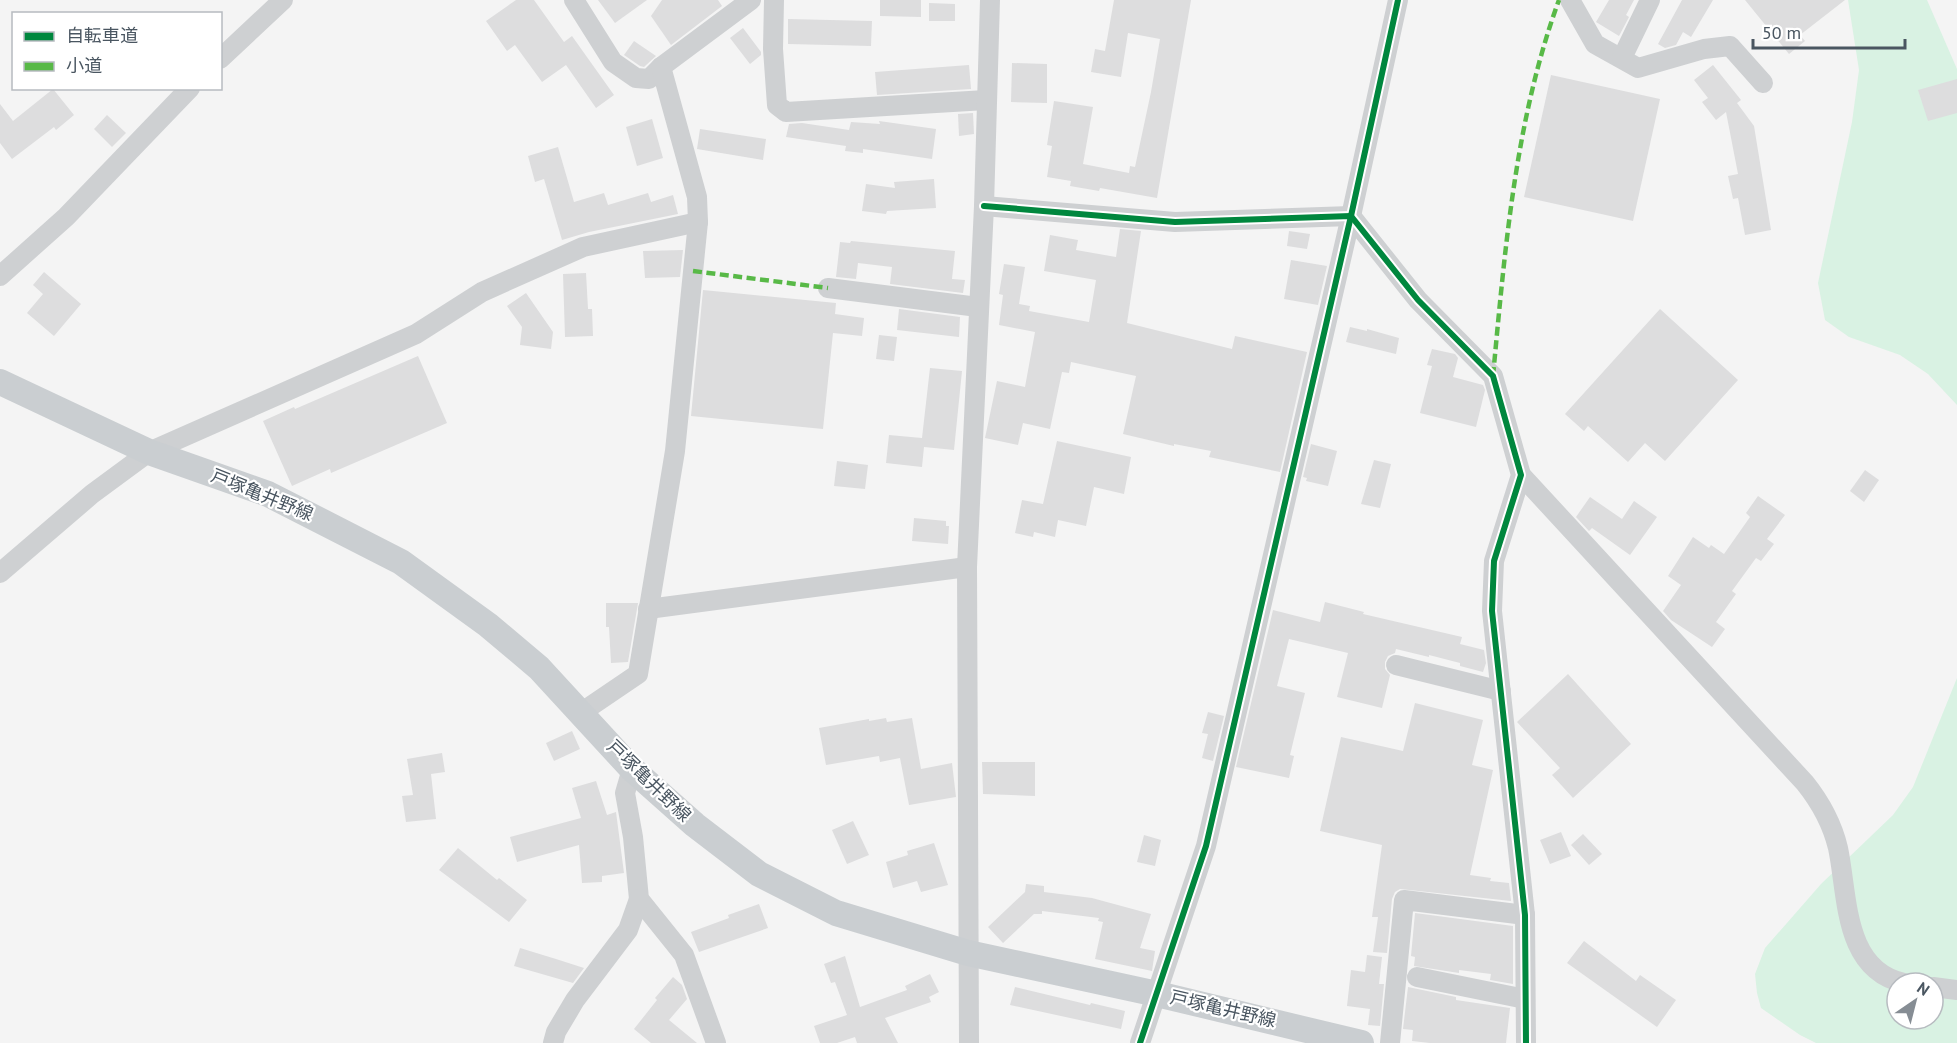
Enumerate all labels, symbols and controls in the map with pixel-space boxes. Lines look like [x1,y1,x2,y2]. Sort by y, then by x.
legend [12,12,222,90]
scale bar [1753,12,1904,50]
text: 50 m [1762,21,1801,44]
text: 自転車道 [66,24,138,47]
text: 小道 [66,54,102,77]
street label: 戸塚亀井野線 [208,464,317,525]
street label: 戸塚亀井野線 [603,735,696,826]
north arrow [1885,971,1945,1031]
text: N [1914,978,1934,1000]
street label: 戸塚亀井野線 [1168,985,1278,1032]

